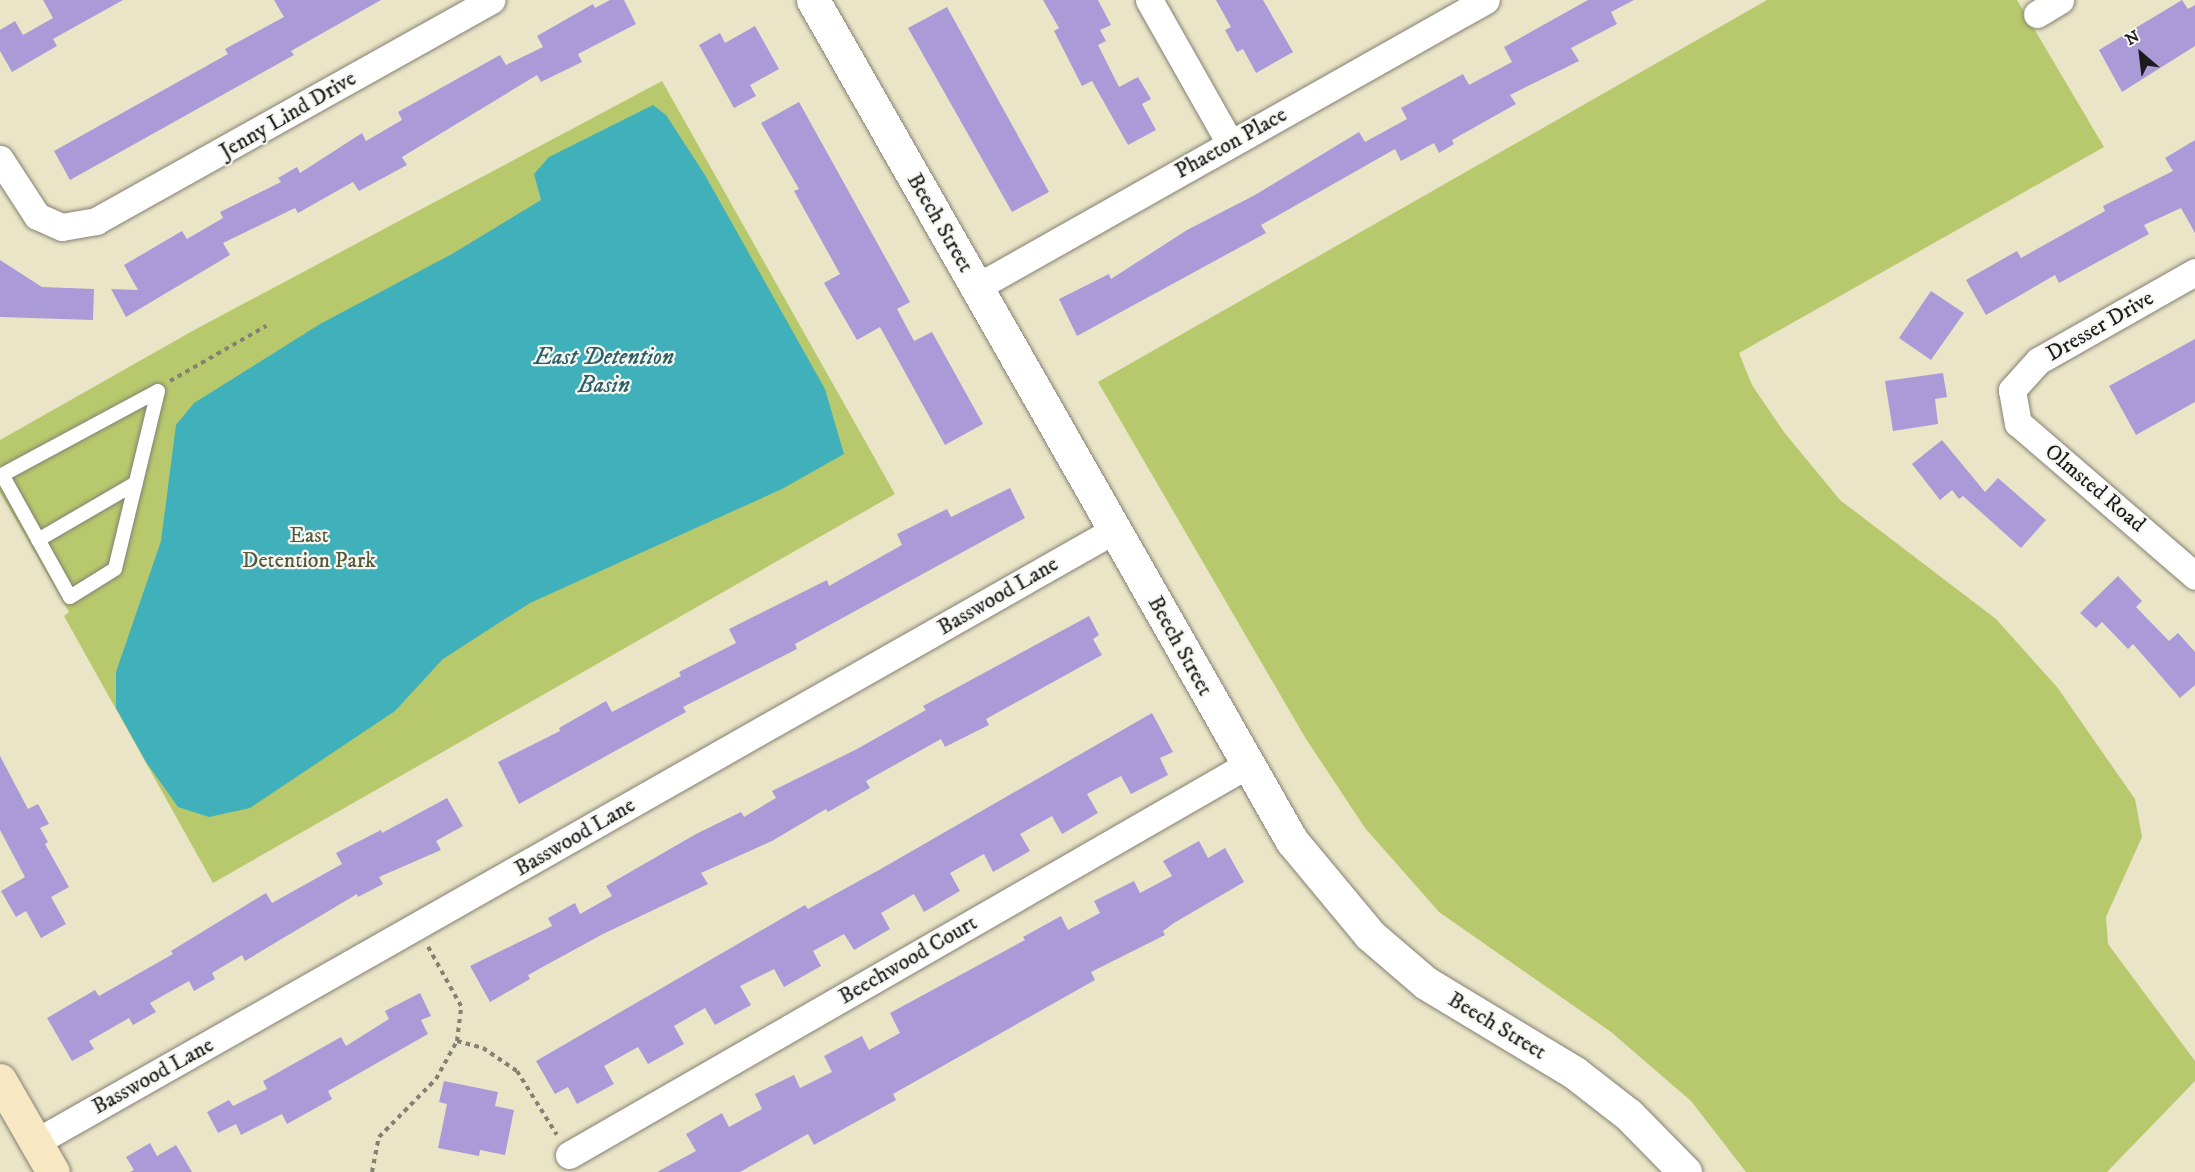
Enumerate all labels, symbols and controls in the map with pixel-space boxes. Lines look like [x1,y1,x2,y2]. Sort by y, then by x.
north arrow [2111,24,2171,84]
text: N [2122,26,2143,50]
street label: Jenny Lind Drive [215,65,361,165]
street label: Phaeton Place [1170,101,1292,185]
street label: Beech Street [901,169,979,277]
street label: Dresser Drive [2042,285,2158,367]
water label: East Detention Basin [534,344,674,400]
street label: Olmsted Road [2039,438,2151,538]
park label: East Detention Park [242,522,376,574]
street label: Basswood Lane [933,551,1063,641]
street label: Beech Street [1142,592,1218,700]
street label: Basswood Lane [510,792,640,882]
street label: Beechwood Court [834,910,982,1010]
street label: Beech Street [1443,986,1551,1066]
street label: Basswood Lane [88,1032,218,1120]

